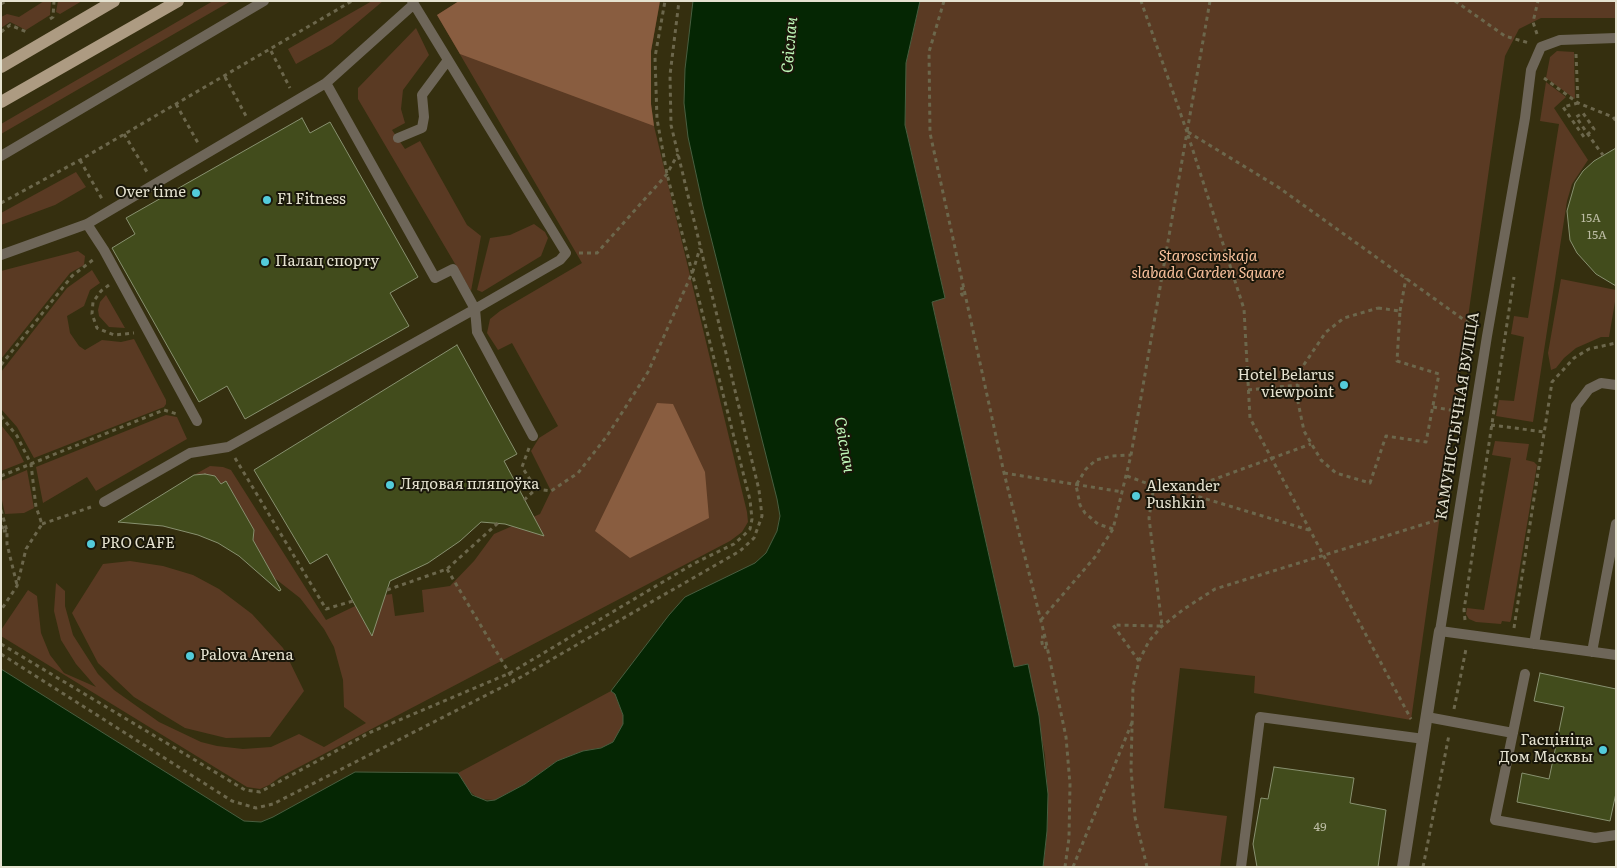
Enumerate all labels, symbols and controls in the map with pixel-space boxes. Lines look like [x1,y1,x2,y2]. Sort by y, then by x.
water label: Свіслач [778,16,802,74]
place label: Over time [115,184,186,202]
marker: Over time [190,187,202,199]
place label: F1 Fitness [277,191,346,209]
marker: F1 Fitness [261,194,273,206]
house number: 15А [1581,211,1601,225]
house number: 15А [1587,228,1607,242]
park label: Staroscinskaja slabada Garden Square [1131,248,1285,283]
place label: Палац спорту [275,253,379,271]
marker: Палац спорту [259,256,271,268]
street label: КАМУНІСТЫЧНАЯ ВУЛІЦА [1433,311,1483,521]
place label: Hotel Belarus viewpoint [1238,367,1334,402]
marker: Hotel Belarus viewpoint [1338,379,1350,391]
water label: Свіслач [830,416,858,474]
place label: Лядовая пляцоўка [400,476,539,494]
place label: Alexander Pushkin [1146,478,1220,513]
marker: Лядовая пляцоўка [384,479,396,491]
marker: Alexander Pushkin [1130,490,1142,502]
place label: PRO CAFE [101,535,175,553]
marker: PRO CAFE [85,538,97,550]
place label: Palova Arena [200,647,294,665]
marker: Palova Arena [184,650,196,662]
place label: Гасцініца Дом Масквы [1499,732,1593,767]
marker: Гасцініца Дом Масквы [1597,744,1609,756]
house number: 49 [1314,820,1326,834]

